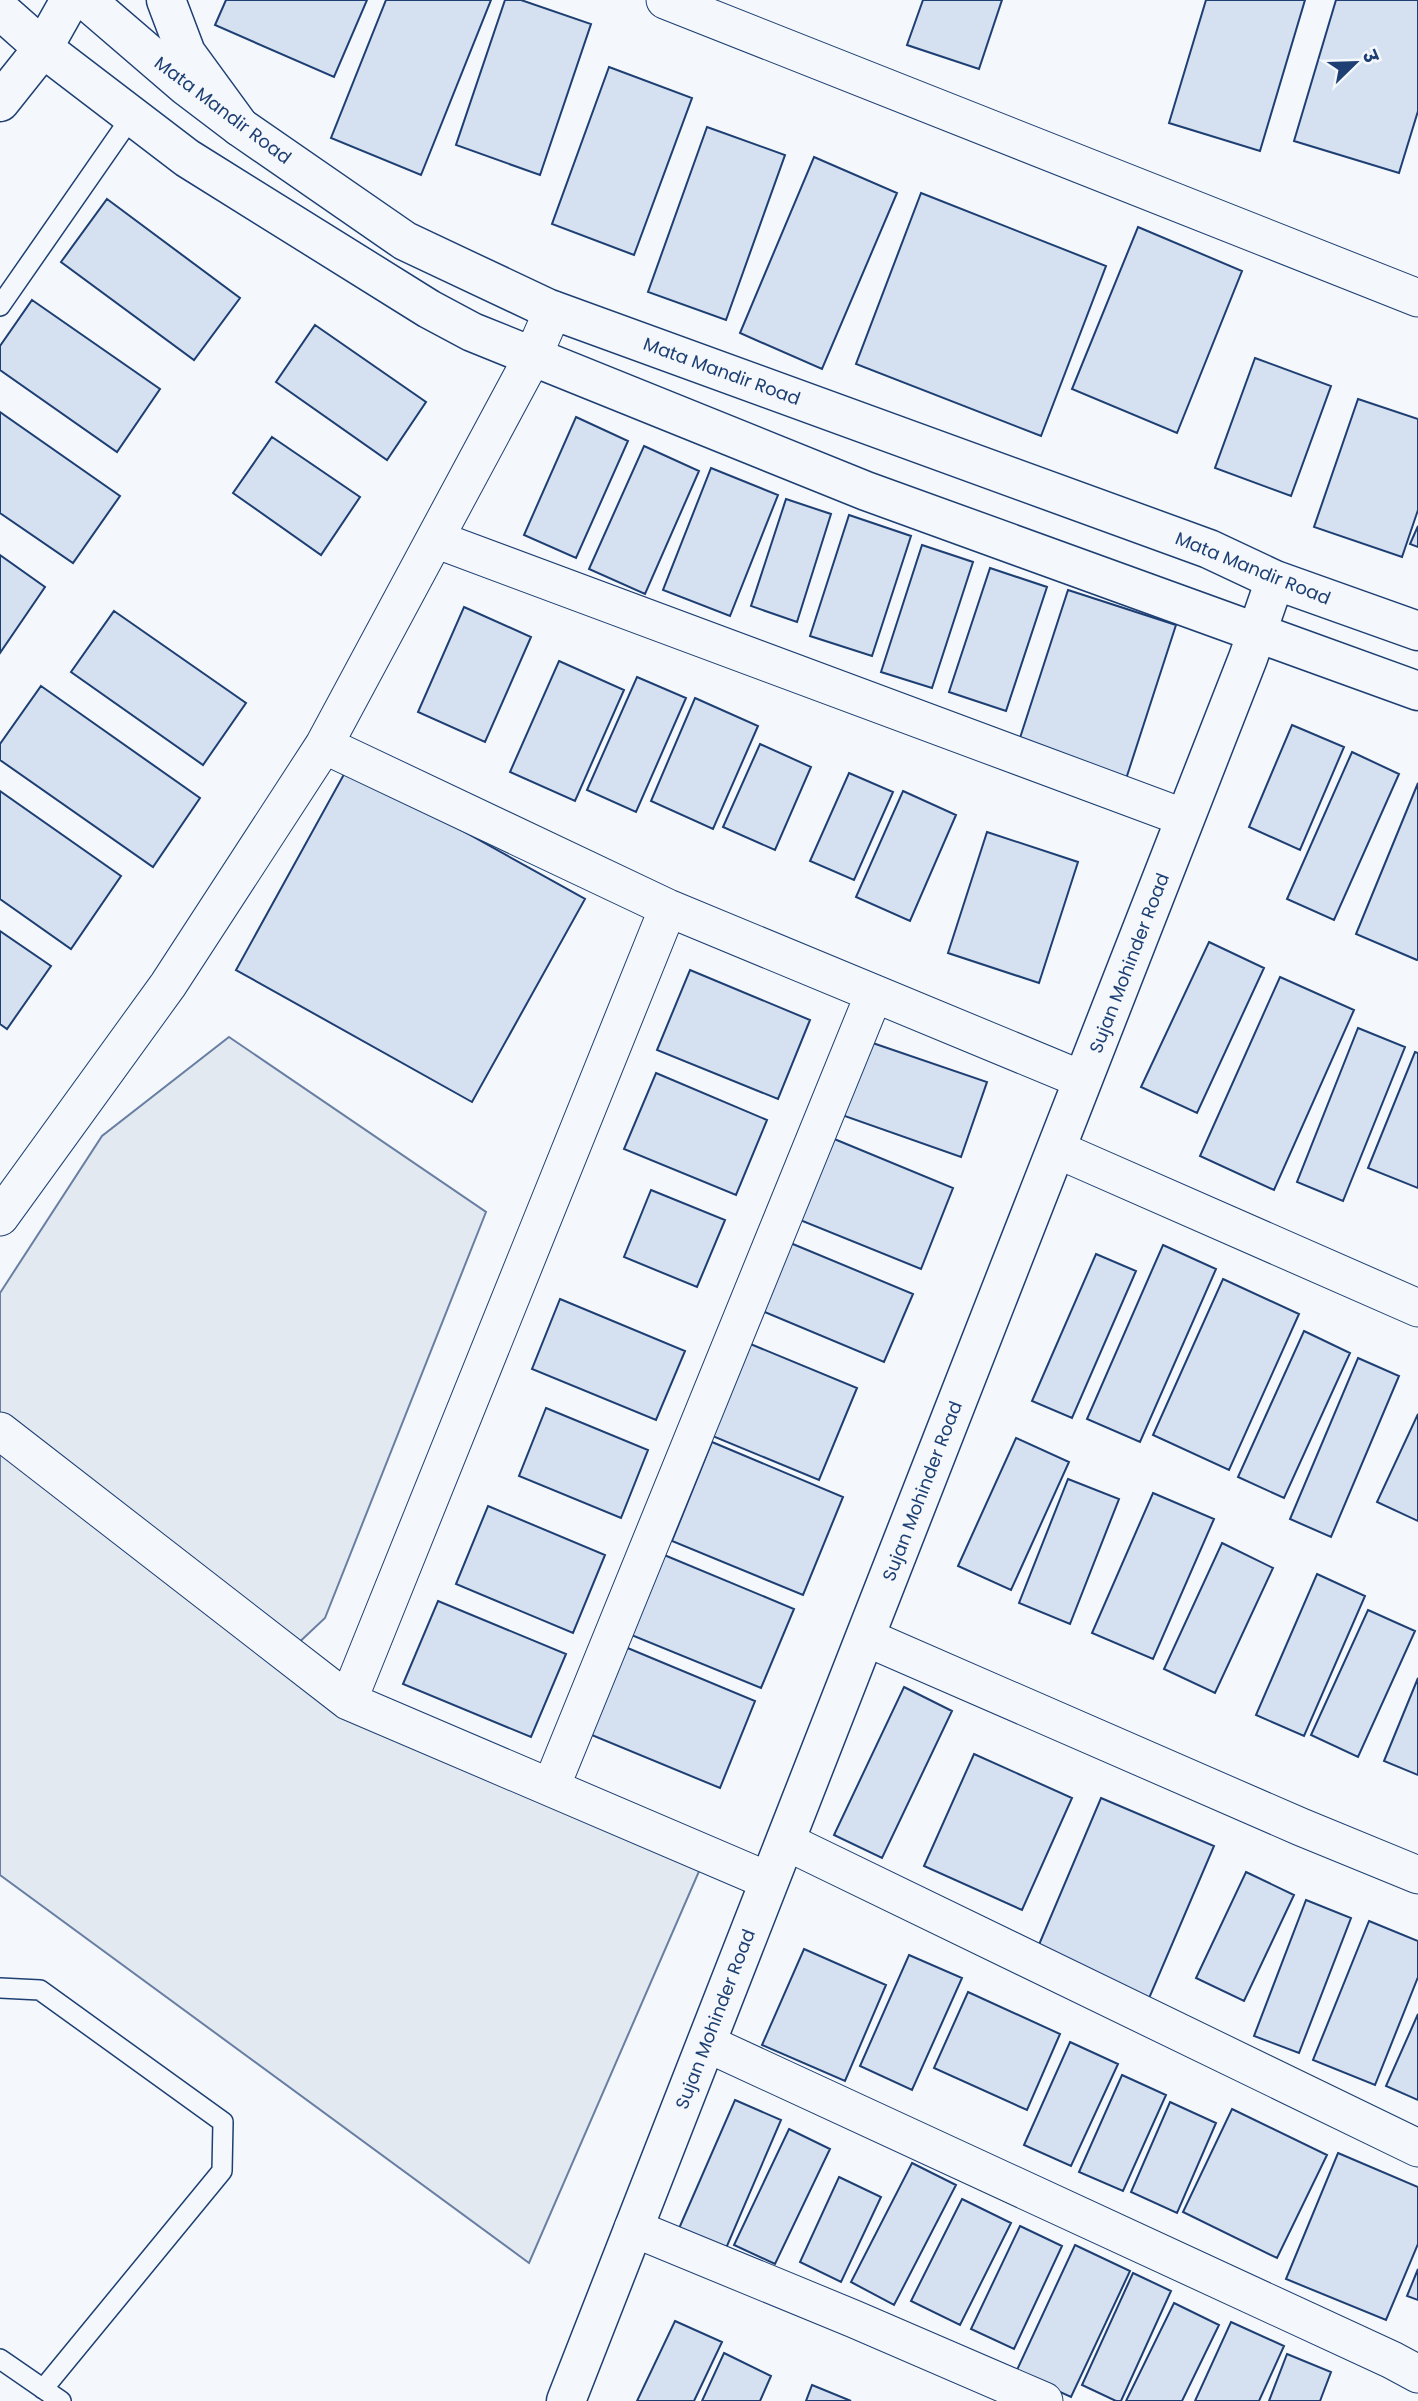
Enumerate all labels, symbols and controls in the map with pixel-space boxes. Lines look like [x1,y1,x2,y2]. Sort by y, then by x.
north arrow [1320,28,1390,98]
text: उ [1355,45,1385,68]
street label: Mata Mandir Road [149,50,297,170]
street label: Mata Mandir Road [640,331,804,411]
street label: Mata Mandir Road [1172,525,1334,611]
street label: Sujan Mohinder Road [1083,869,1175,1057]
street label: Sujan Mohinder Road [876,1397,968,1585]
street label: Sujan Mohinder Road [669,1925,761,2113]

